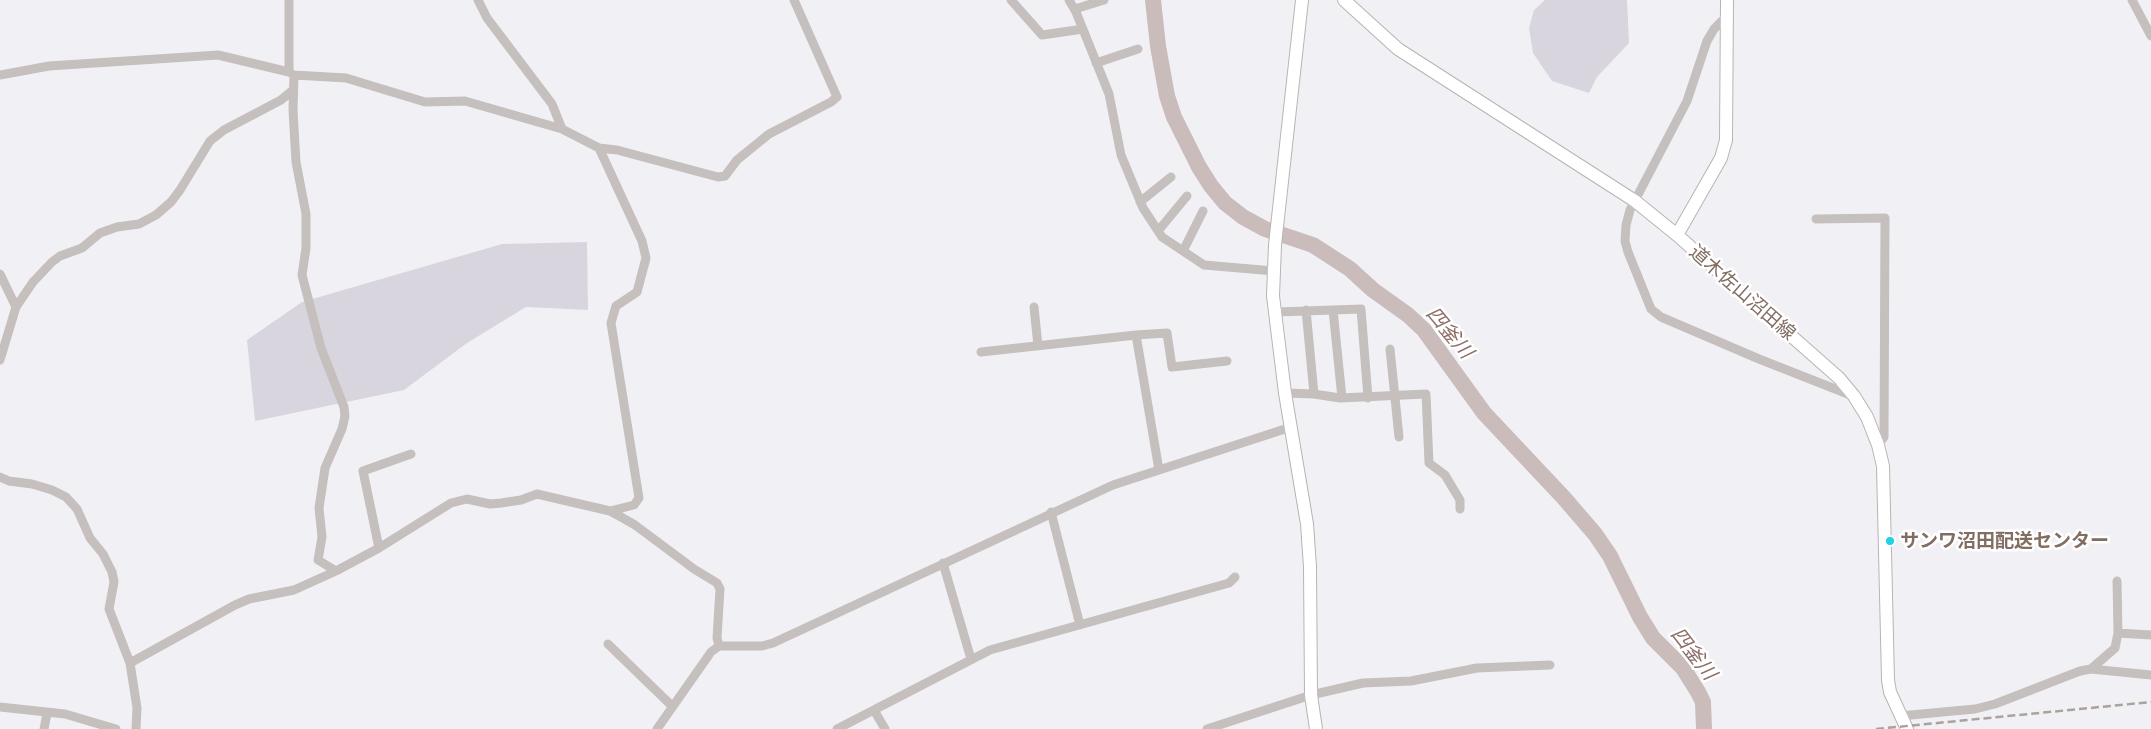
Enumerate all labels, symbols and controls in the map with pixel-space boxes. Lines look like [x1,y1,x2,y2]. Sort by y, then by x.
street label: 道木佐山沼田線 [1684,241,1800,345]
water label: 四釜川 [1421,302,1477,364]
place label: サンワ沼田配送センター [1900,530,2109,552]
marker: サンワ沼田配送センター [1884,535,1896,547]
water label: 四釜川 [1665,623,1721,685]

